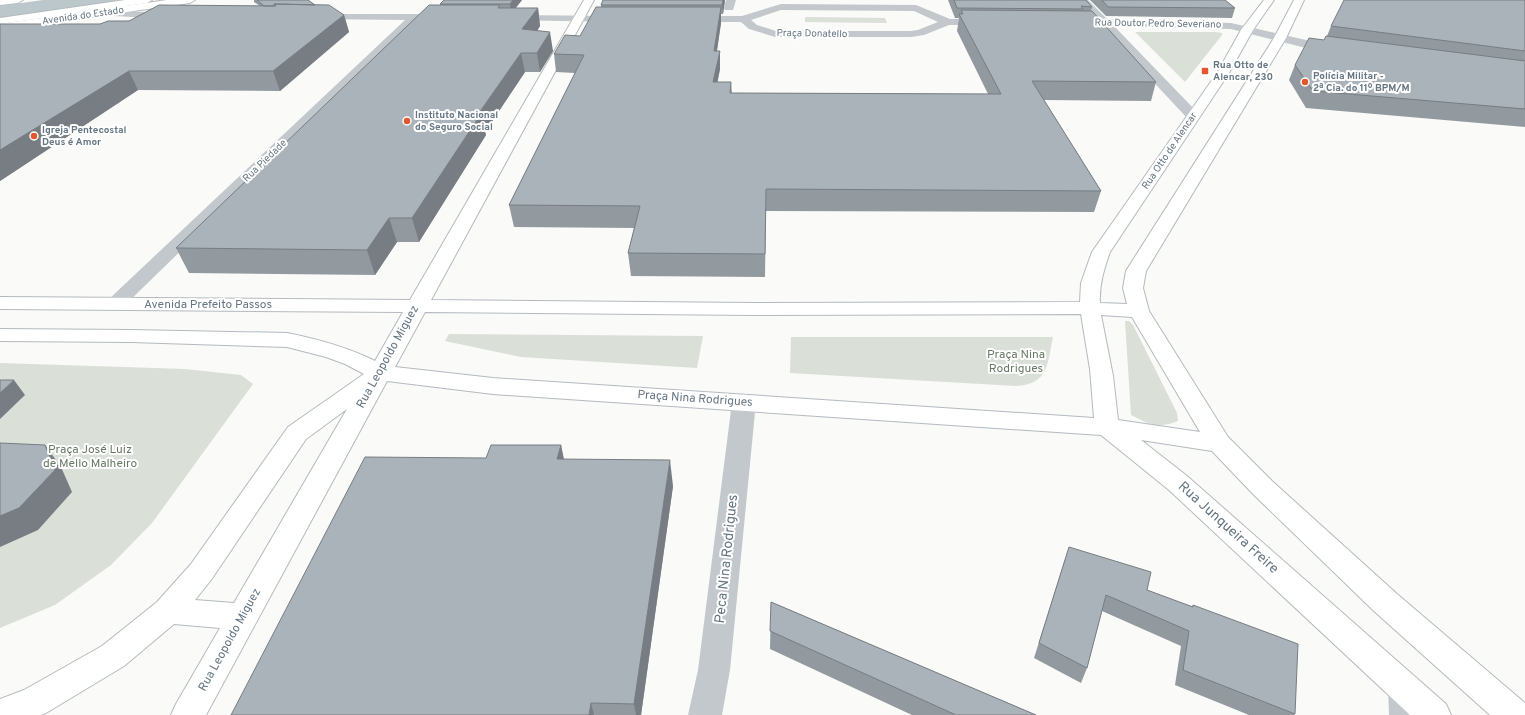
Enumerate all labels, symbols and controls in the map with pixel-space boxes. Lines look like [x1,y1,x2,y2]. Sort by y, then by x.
street label: Avenida do Estado [41,4,125,28]
street label: Rua Doutor Pedro Severiano [1094,16,1222,32]
street label: Praça Donatello [776,27,848,41]
place label: Rua Otto de Alencar, 230 [1213,59,1273,84]
marker: Rua Otto de Alencar, 230 [1200,66,1210,76]
place label: Polícia Militar - 2ª Cia. do 11º BPM/M [1313,70,1410,95]
marker: Polícia Militar - 2ª Cia. do 11º BPM/M [1300,77,1310,87]
place label: Instituto Nacional do Seguro Social [415,109,498,134]
street label: Rua Otto de Alencar [1139,110,1201,192]
marker: Instituto Nacional do Seguro Social [402,116,412,126]
place label: Igreja Pentecostal Deus é Amor [42,124,127,149]
marker: Igreja Pentecostal Deus é Amor [29,131,39,141]
street label: Rua Piedade [240,137,290,185]
street label: Avenida Prefeito Passos [144,297,272,313]
street label: Rua Leopoldo Miguez [353,303,423,411]
park label: Praça Nina Rodrigues [987,347,1045,377]
street label: Praça Nina Rodrigues [637,387,753,411]
park label: Praça José Luiz de Mello Malheiro [43,442,137,472]
street label: Rua Junqueira Freire [1174,478,1282,578]
street label: Peca Nina Rodrigues [712,494,742,624]
street label: Rua Leopoldo Miguez [195,586,265,694]

